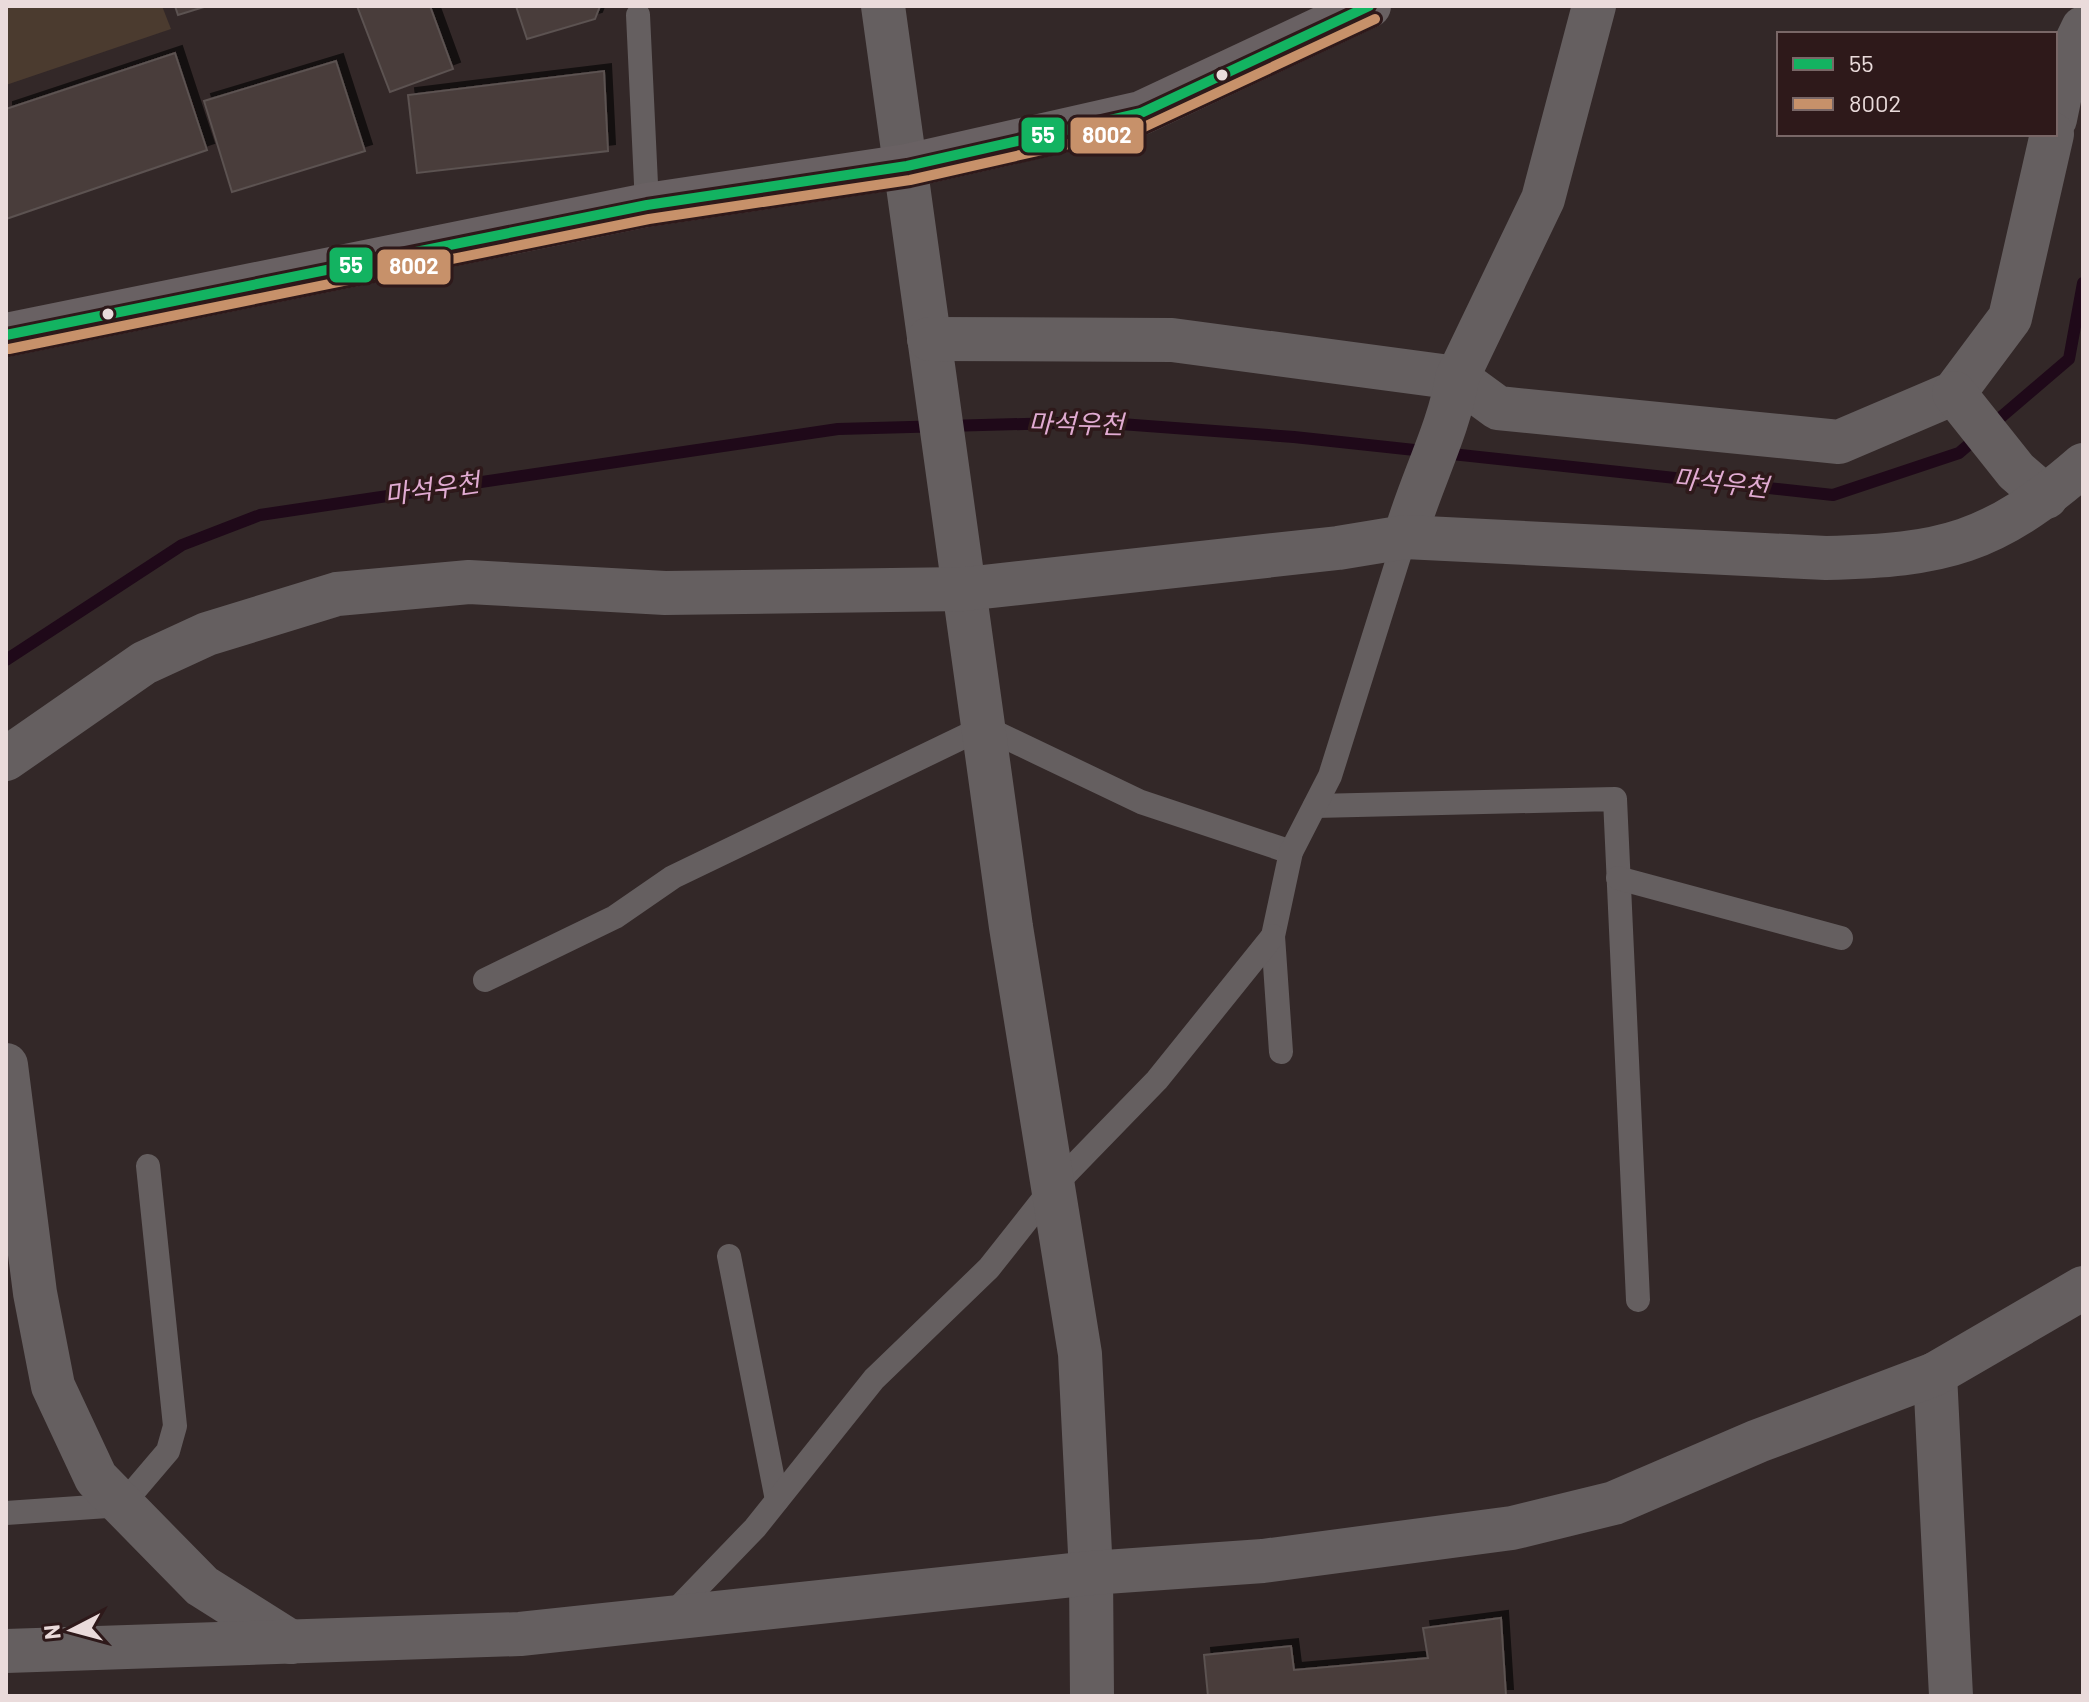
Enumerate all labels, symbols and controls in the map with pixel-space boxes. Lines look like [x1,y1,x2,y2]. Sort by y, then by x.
legend [1777,32,2057,136]
text: 55 [1849,48,1874,77]
unlabelled marker [1214,67,1230,83]
text: 8002 [1849,88,1902,117]
line badge: 55 [1020,116,1066,154]
line badge: 8002 [1069,116,1145,155]
text: 55 [1031,121,1055,147]
text: 8002 [1082,121,1132,147]
line badge: 55 [328,246,374,284]
line badge: 8002 [376,248,452,286]
text: 55 [339,251,363,277]
text: 8002 [389,252,439,278]
unlabelled marker [100,306,116,322]
water label: 마석우천 [1028,406,1127,439]
water label: 마석우천 [1672,461,1773,502]
water label: 마석우천 [382,465,484,510]
north arrow [32,1590,112,1670]
text: N [37,1624,65,1641]

